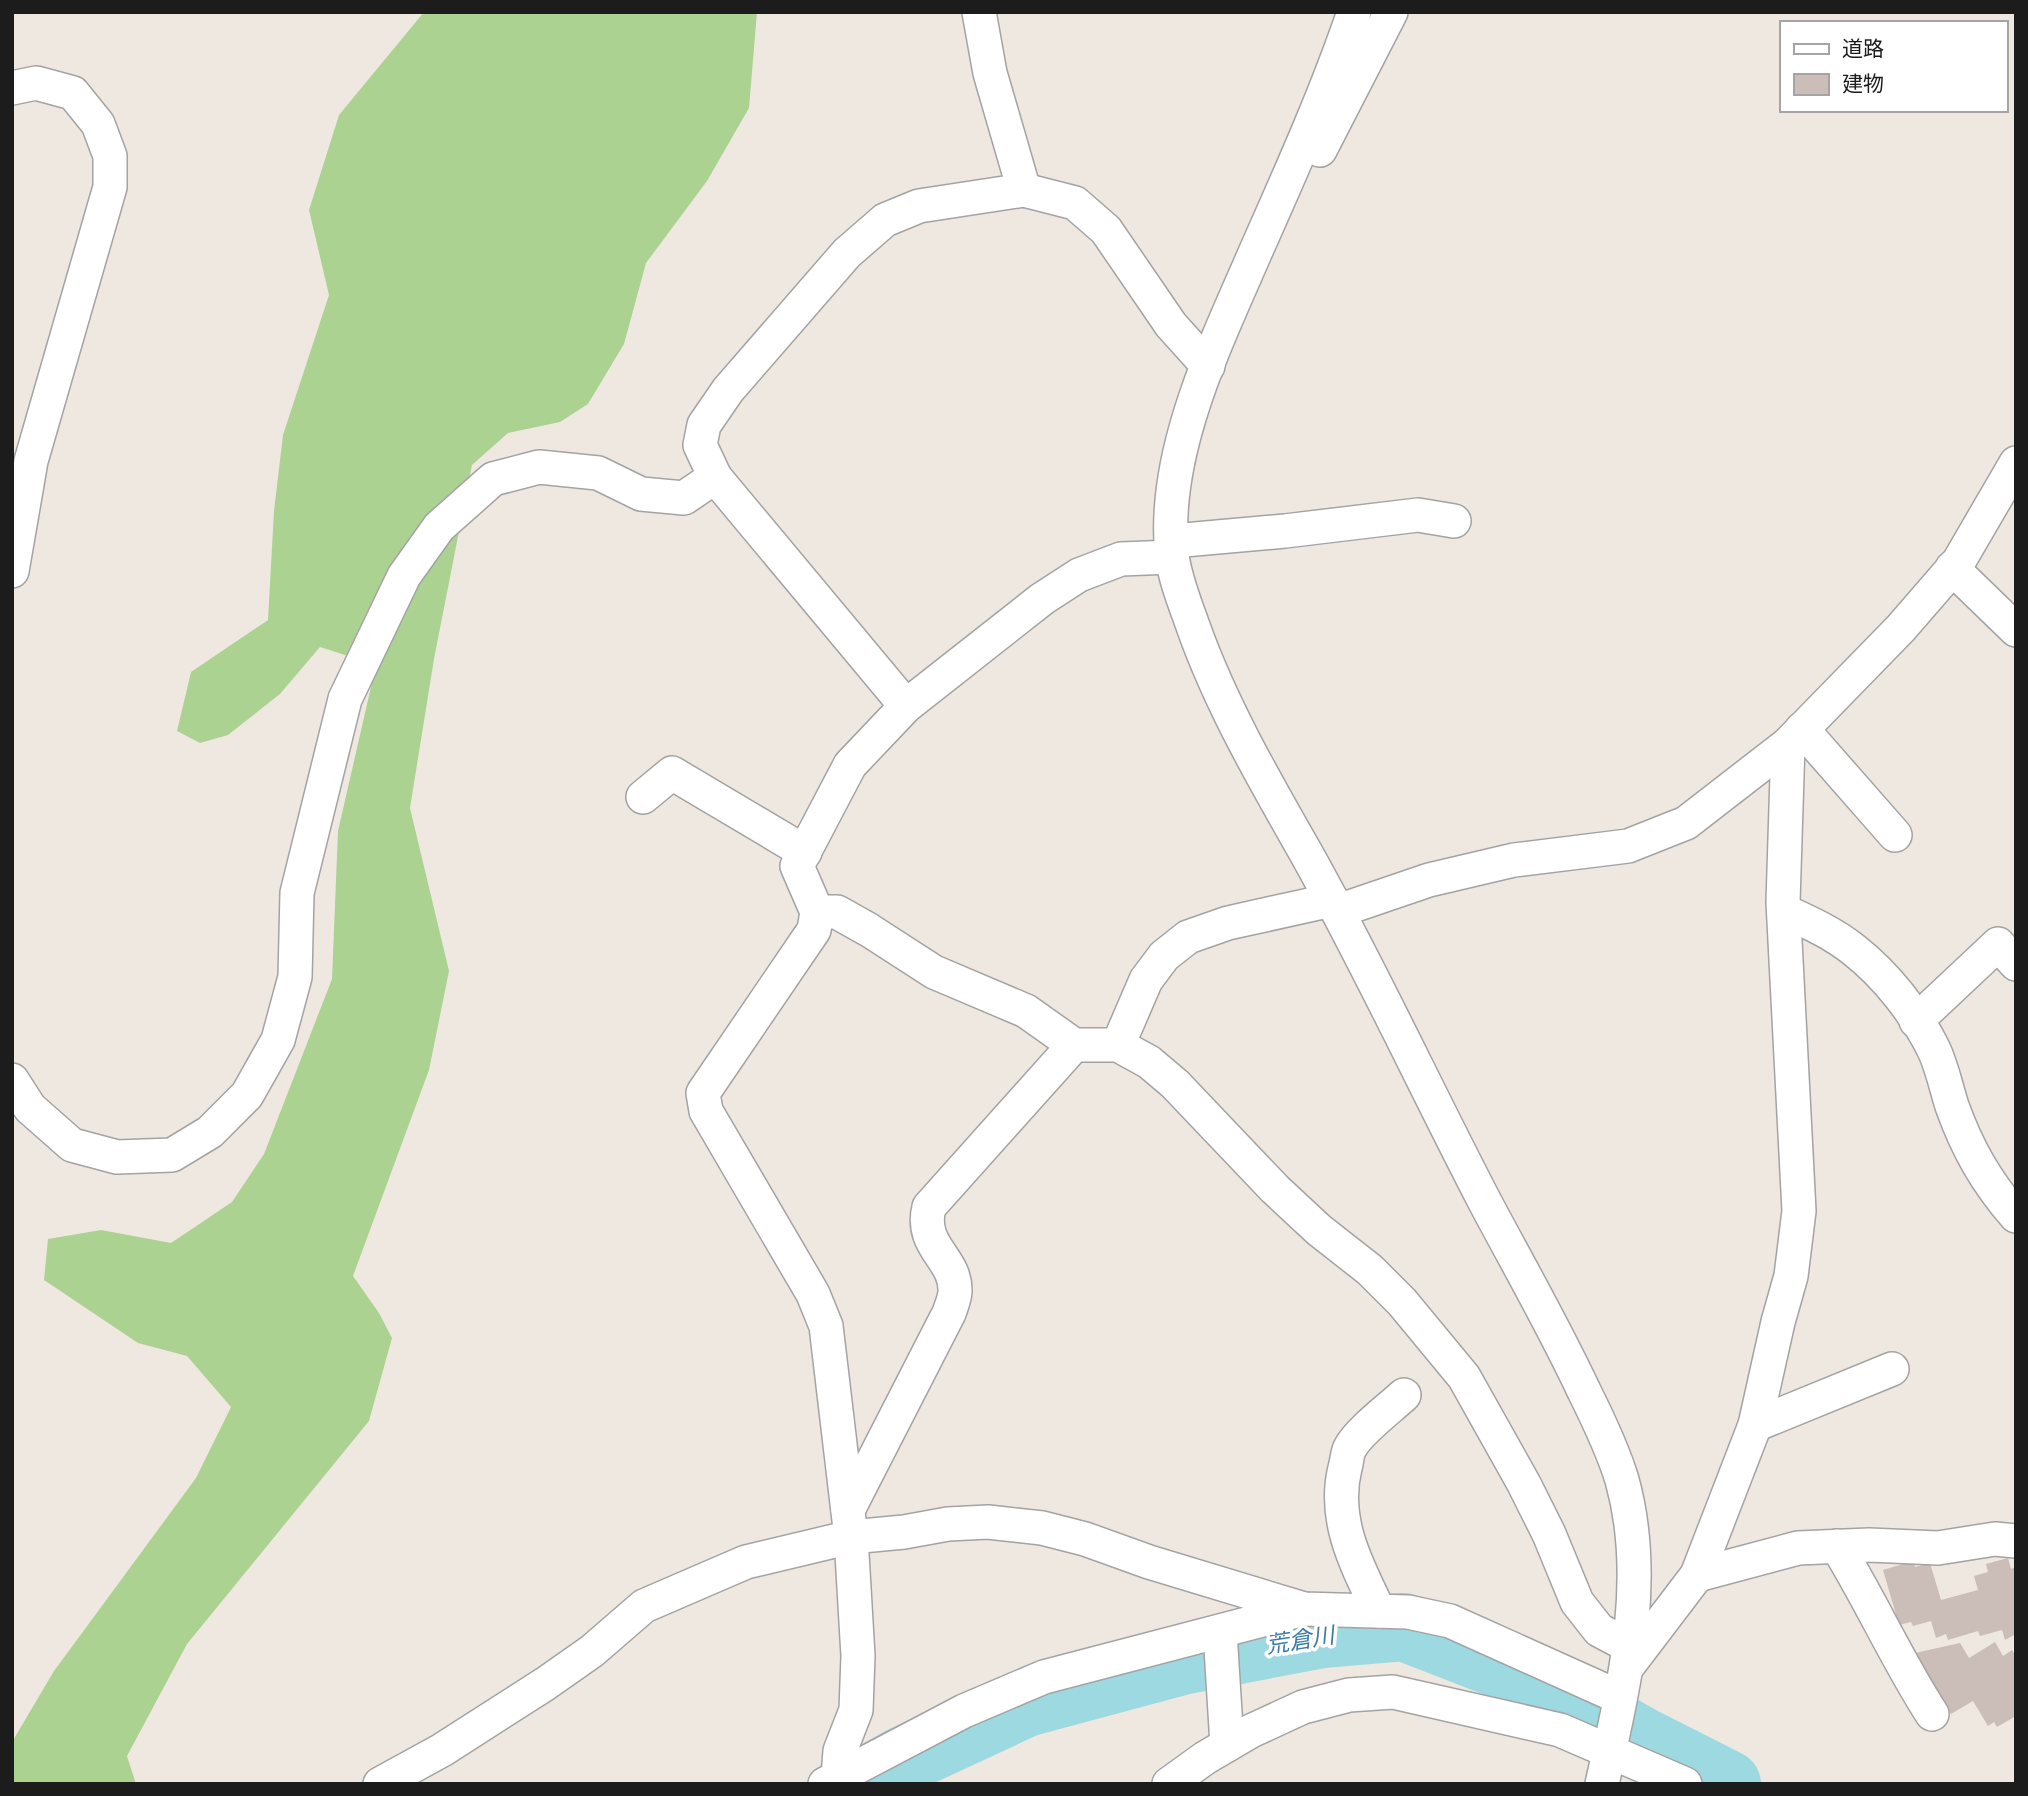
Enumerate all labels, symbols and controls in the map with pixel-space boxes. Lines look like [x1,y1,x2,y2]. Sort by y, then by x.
legend [1780,21,2007,112]
text: 道路 [1842,36,1884,62]
text: 建物 [1842,71,1884,97]
water label: 荒倉川 [1264,1620,1339,1659]

